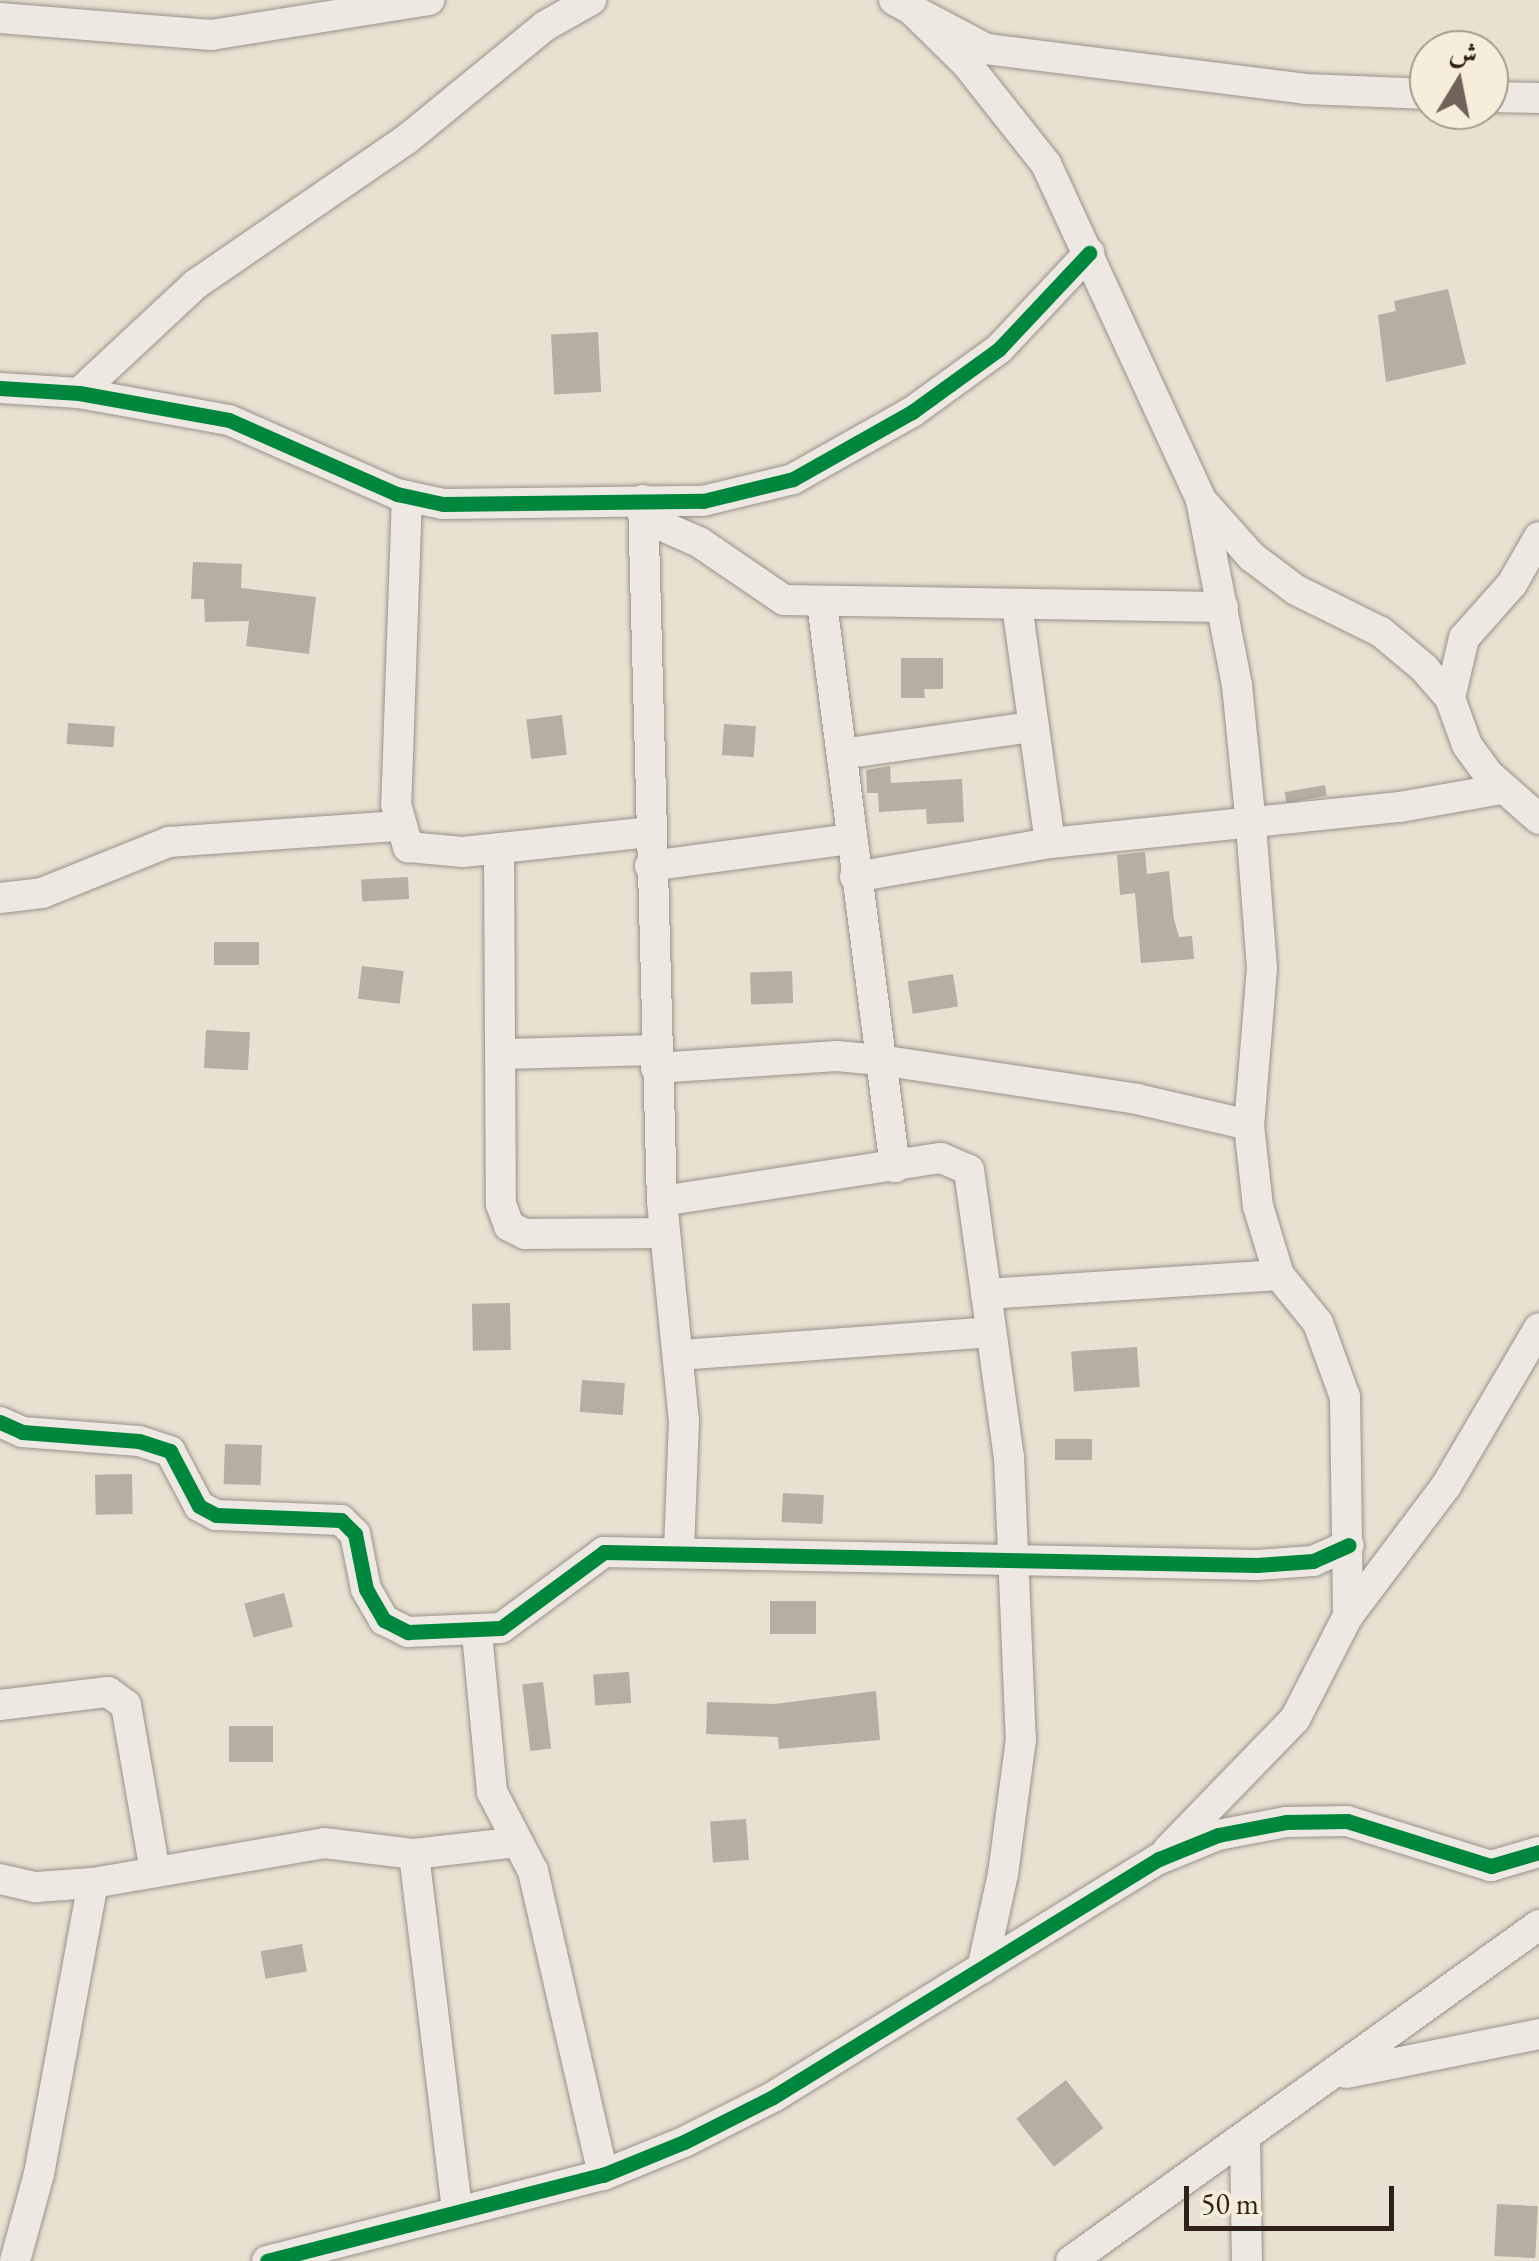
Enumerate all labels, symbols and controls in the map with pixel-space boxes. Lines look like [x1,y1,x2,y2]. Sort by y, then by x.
north arrow [1409,30,1509,130]
text: ش [1447,32,1481,73]
scale bar [1189,2166,1399,2228]
text: 50 m [1201,2184,1259,2223]

